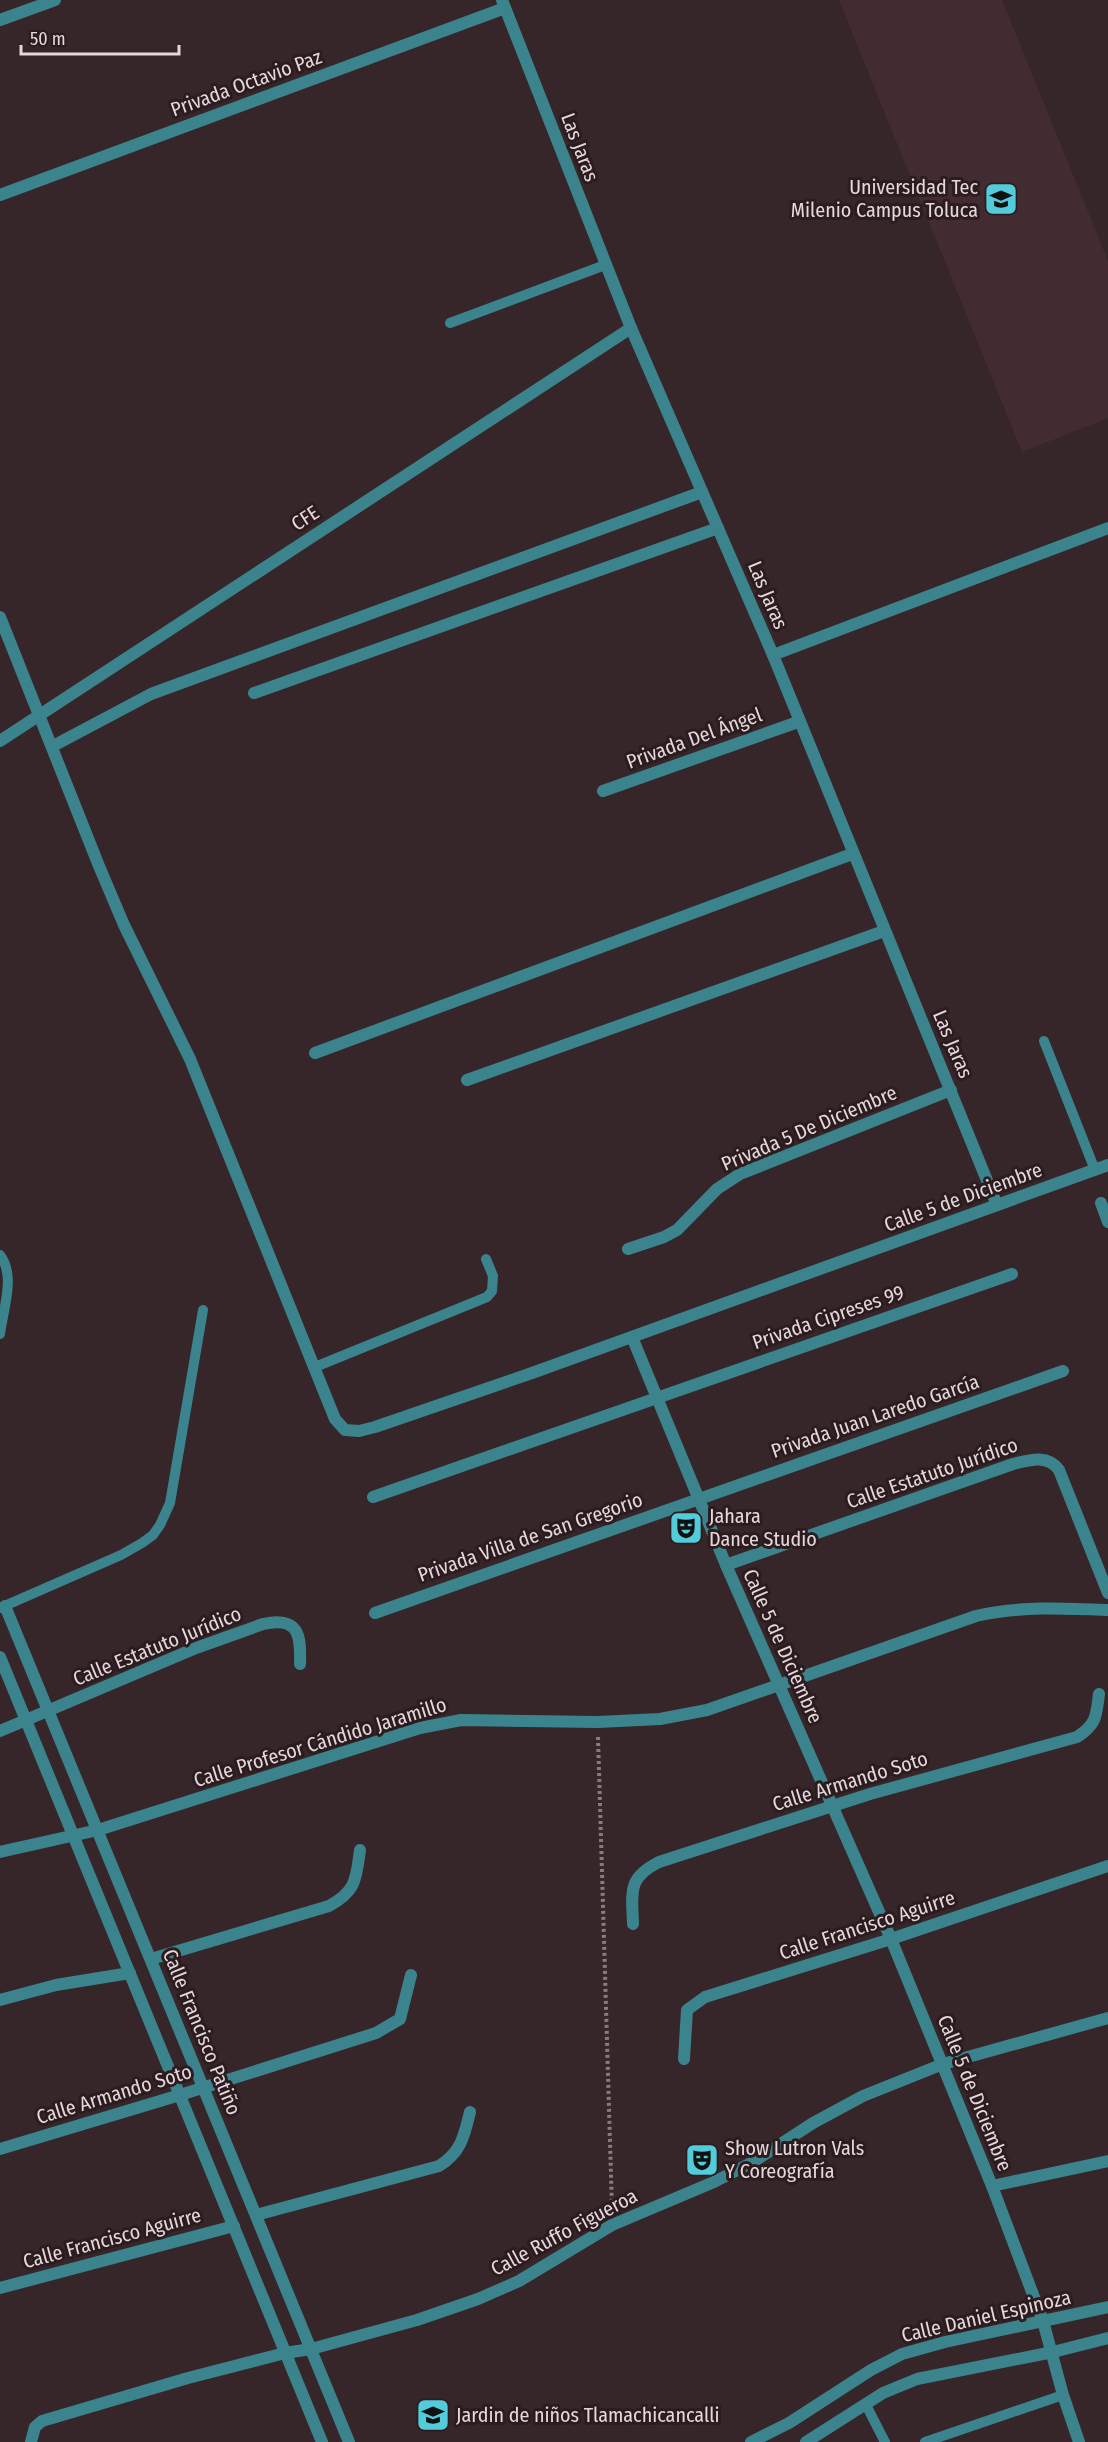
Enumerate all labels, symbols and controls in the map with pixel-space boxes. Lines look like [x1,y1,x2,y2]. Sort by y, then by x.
scale bar [21,18,178,56]
text: 50 m [30,28,66,50]
street label: Privada Octavio Paz [167,44,325,121]
street label: Las Jaras [556,109,604,185]
place label: Universidad Tec Milenio Campus Toluca [791,175,978,222]
school or university icon: Universidad Tec Milenio Campus Toluca [983,181,1019,217]
street label: CFE [287,500,323,536]
street label: Las Jaras [743,557,793,633]
street label: Privada Del Ángel [623,702,765,774]
street label: Las Jaras [928,1006,978,1082]
street label: Privada 5 De Diciembre [718,1080,900,1176]
street label: Calle 5 de Diciembre [881,1157,1045,1237]
street label: Privada Cipreses 99 [749,1280,907,1354]
street label: Privada Juan Laredo García [768,1369,982,1463]
street label: Calle Estatuto Jurídico [843,1432,1021,1514]
street label: Privada Villa de San Gregorio [414,1487,646,1587]
place label: Jahara Dance Studio [709,1504,817,1551]
theatre icon: Jahara Dance Studio [668,1510,704,1546]
street label: Calle 5 de Diciembre [738,1565,828,1727]
street label: Calle Estatuto Jurídico [69,1601,245,1691]
street label: Calle Profesor Cándido Jaramillo [191,1692,449,1792]
street label: Calle Armando Soto [770,1746,930,1816]
street label: Calle Francisco Aguirre [776,1885,958,1965]
street label: Calle Francisco Patiño [158,1946,246,2118]
street label: Calle 5 de Diciembre [933,2011,1017,2175]
street label: Calle Armando Soto [34,2059,194,2129]
place label: Show Lutron Vals Y Coreografía [725,2136,864,2183]
theatre icon: Show Lutron Vals Y Coreografía [684,2142,720,2178]
street label: Calle Ruffo Figueroa [487,2183,641,2281]
street label: Calle Francisco Aguirre [20,2203,204,2273]
street label: Calle Daniel Espinoza [899,2285,1073,2347]
school or university icon: Jardin de niños Tlamachicancalli [415,2397,451,2433]
place label: Jardin de niños Tlamachicancalli [456,2403,720,2427]

